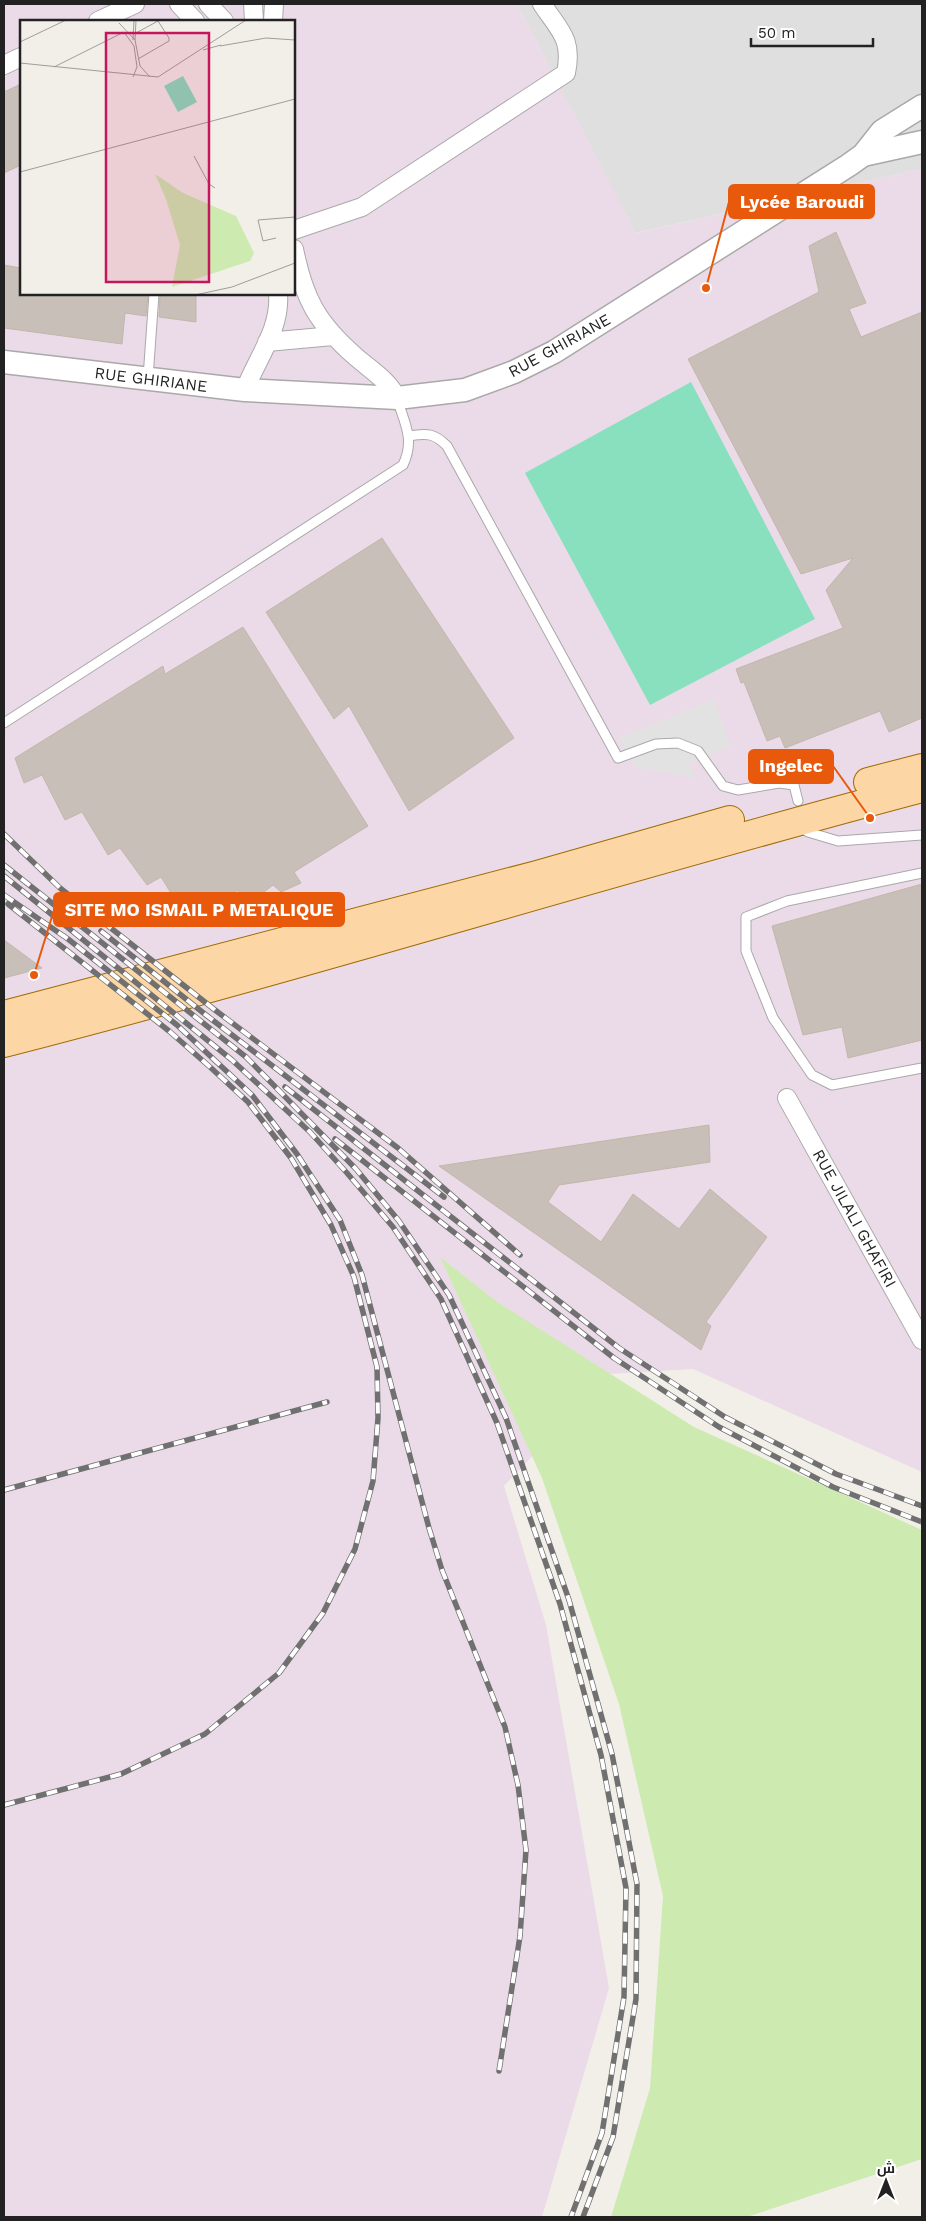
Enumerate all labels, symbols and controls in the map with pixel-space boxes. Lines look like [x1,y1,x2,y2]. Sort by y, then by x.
scale bar [751,15,874,47]
inset map [20,20,295,295]
text: 50 m [758,24,795,42]
callout: Lycée Baroudi [729,185,874,218]
text: Lycée Baroudi [740,191,864,212]
street label: RUE GHIRIANE [505,310,614,381]
street label: RUE GHIRIANE [93,363,208,396]
callout: Ingelec [749,750,833,783]
text: Ingelec [759,755,823,776]
callout: SITE MO ISMAIL P METALIQUE [54,893,344,926]
text: SITE MO ISMAIL P METALIQUE [65,899,333,920]
street label: RUE JILALI GHAFIRI [809,1146,900,1291]
north arrow [861,2156,911,2206]
text: ش [877,2160,895,2177]

